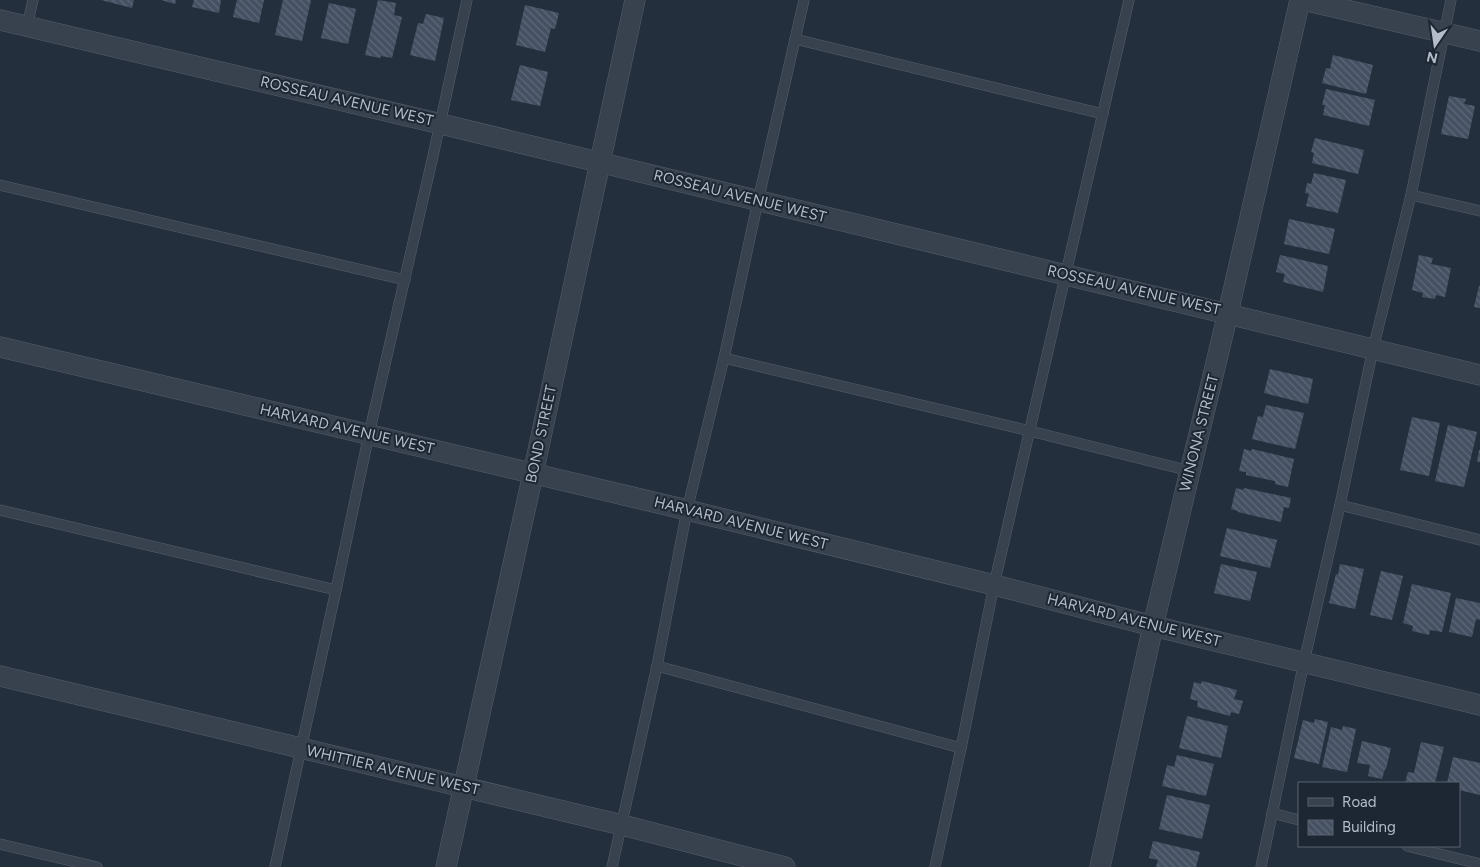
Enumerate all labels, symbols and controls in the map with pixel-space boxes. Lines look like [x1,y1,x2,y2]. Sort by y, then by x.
north arrow [1410,20,1460,70]
text: N [1425,48,1439,67]
street label: ROSSEAU AVENUE WEST [259,72,436,130]
street label: ROSSEAU AVENUE WEST [652,166,829,226]
street label: ROSSEAU AVENUE WEST [1046,261,1223,319]
street label: WINONA STREET [1176,372,1222,493]
street label: BOND STREET [522,383,560,484]
street label: HARVARD AVENUE WEST [258,400,437,458]
street label: HARVARD AVENUE WEST [652,493,830,553]
street label: HARVARD AVENUE WEST [1045,590,1223,650]
street label: WHITTIER AVENUE WEST [305,741,482,799]
legend [1298,782,1460,847]
text: Road [1342,793,1377,811]
text: Building [1342,818,1396,836]

